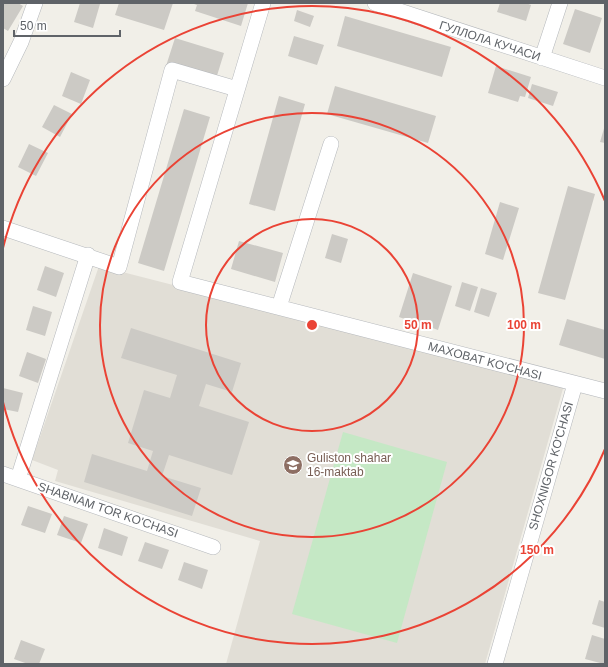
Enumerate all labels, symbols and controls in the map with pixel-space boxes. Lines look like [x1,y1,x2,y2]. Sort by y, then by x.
scale bar [14,12,120,38]
street label: ГУЛЛОЛА КУЧАСИ [438,18,542,64]
text: 50 m [20,19,47,33]
centre of rings [305,318,319,332]
text: 50 m [404,318,432,332]
text: 100 m [507,318,541,332]
street label: MAXOBAT KO'CHASI [427,339,543,383]
street label: SHOXNIGOR KO'CHASI [526,400,576,532]
place label: Guliston shahar 16-maktab [307,451,391,479]
school or university icon: Guliston shahar 16-maktab [282,454,304,476]
street label: SHABNAM TOR KO'CHASI [36,479,180,541]
text: 150 m [520,543,554,557]

